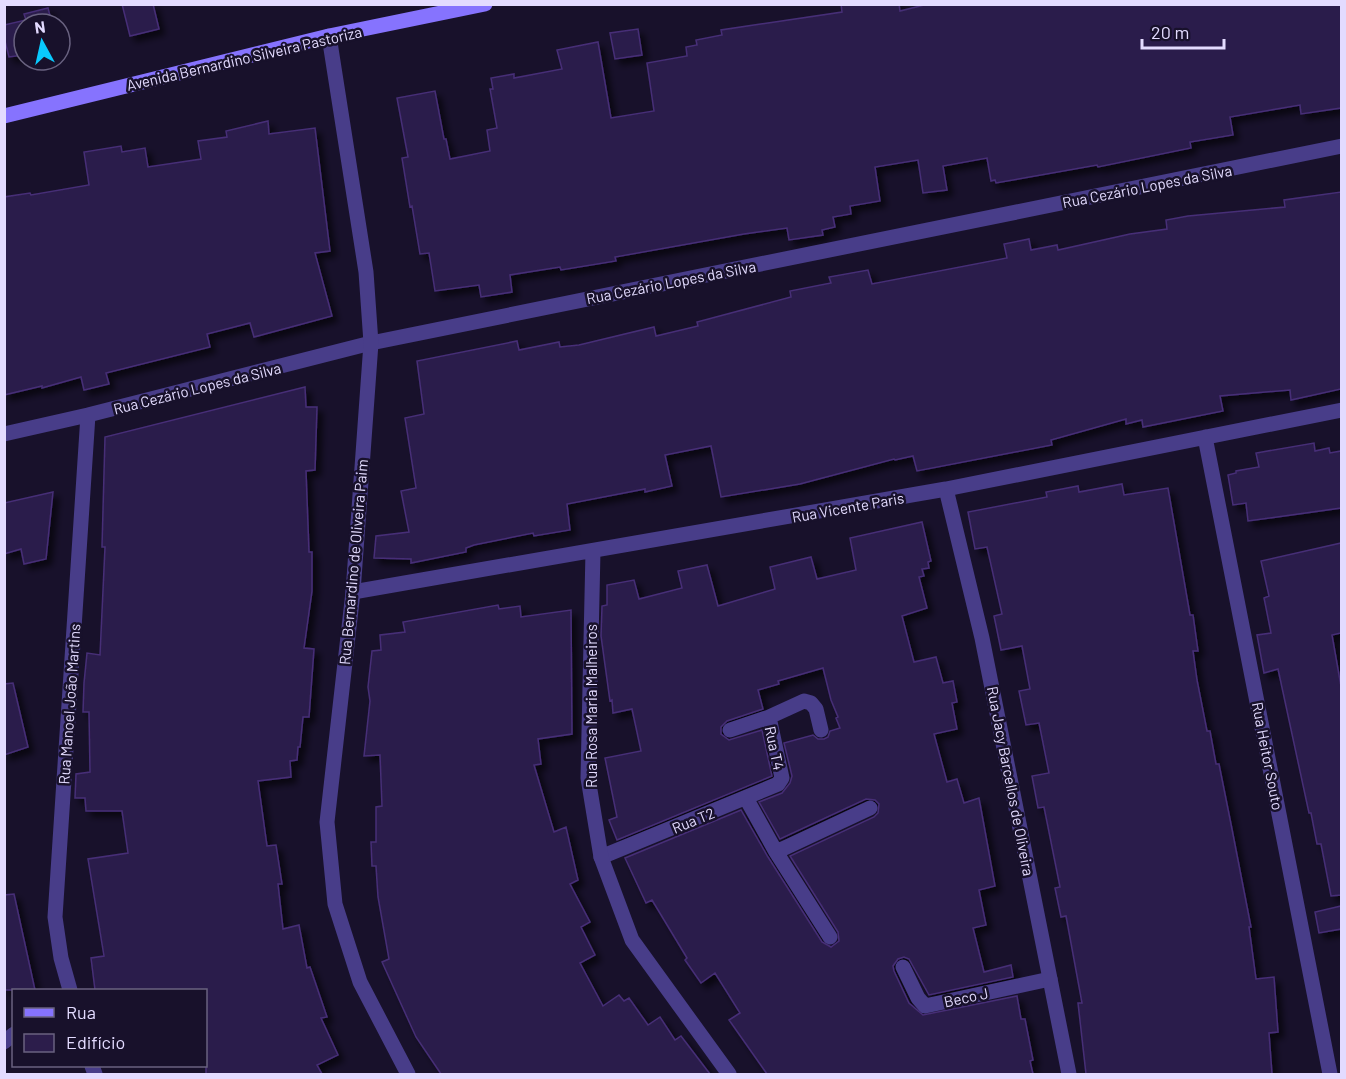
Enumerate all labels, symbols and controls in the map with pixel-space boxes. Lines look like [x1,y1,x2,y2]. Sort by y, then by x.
north arrow [12,12,72,72]
scale bar [1142,12,1224,50]
text: N [33,17,46,37]
text: 20 m [1151,21,1189,43]
street label: Avenida Bernardino Silveira Pastoriza [125,22,363,94]
street label: Rua Cezário Lopes da Silva [1061,161,1233,211]
street label: Rua Cezário Lopes da Silva [585,257,757,307]
street label: Rua Cezário Lopes da Silva [111,358,283,418]
street label: Rua Bernardino de Oliveira Paim [335,458,371,666]
street label: Rua Vicente Paris [790,488,906,526]
street label: Rua Manoel João Martins [54,623,84,785]
street label: Rua Rosa Maria Malheiros [582,624,600,788]
street label: Rua Jacy Barcellos de Oliveira [984,685,1038,877]
street label: Rua Heitor Souto [1249,700,1287,812]
street label: Rua T4 [762,724,788,772]
street label: Rua T2 [669,803,717,837]
street label: Beco J [942,984,990,1010]
legend [12,989,207,1067]
text: Rua [66,1001,96,1023]
text: Edifício [66,1031,125,1053]

